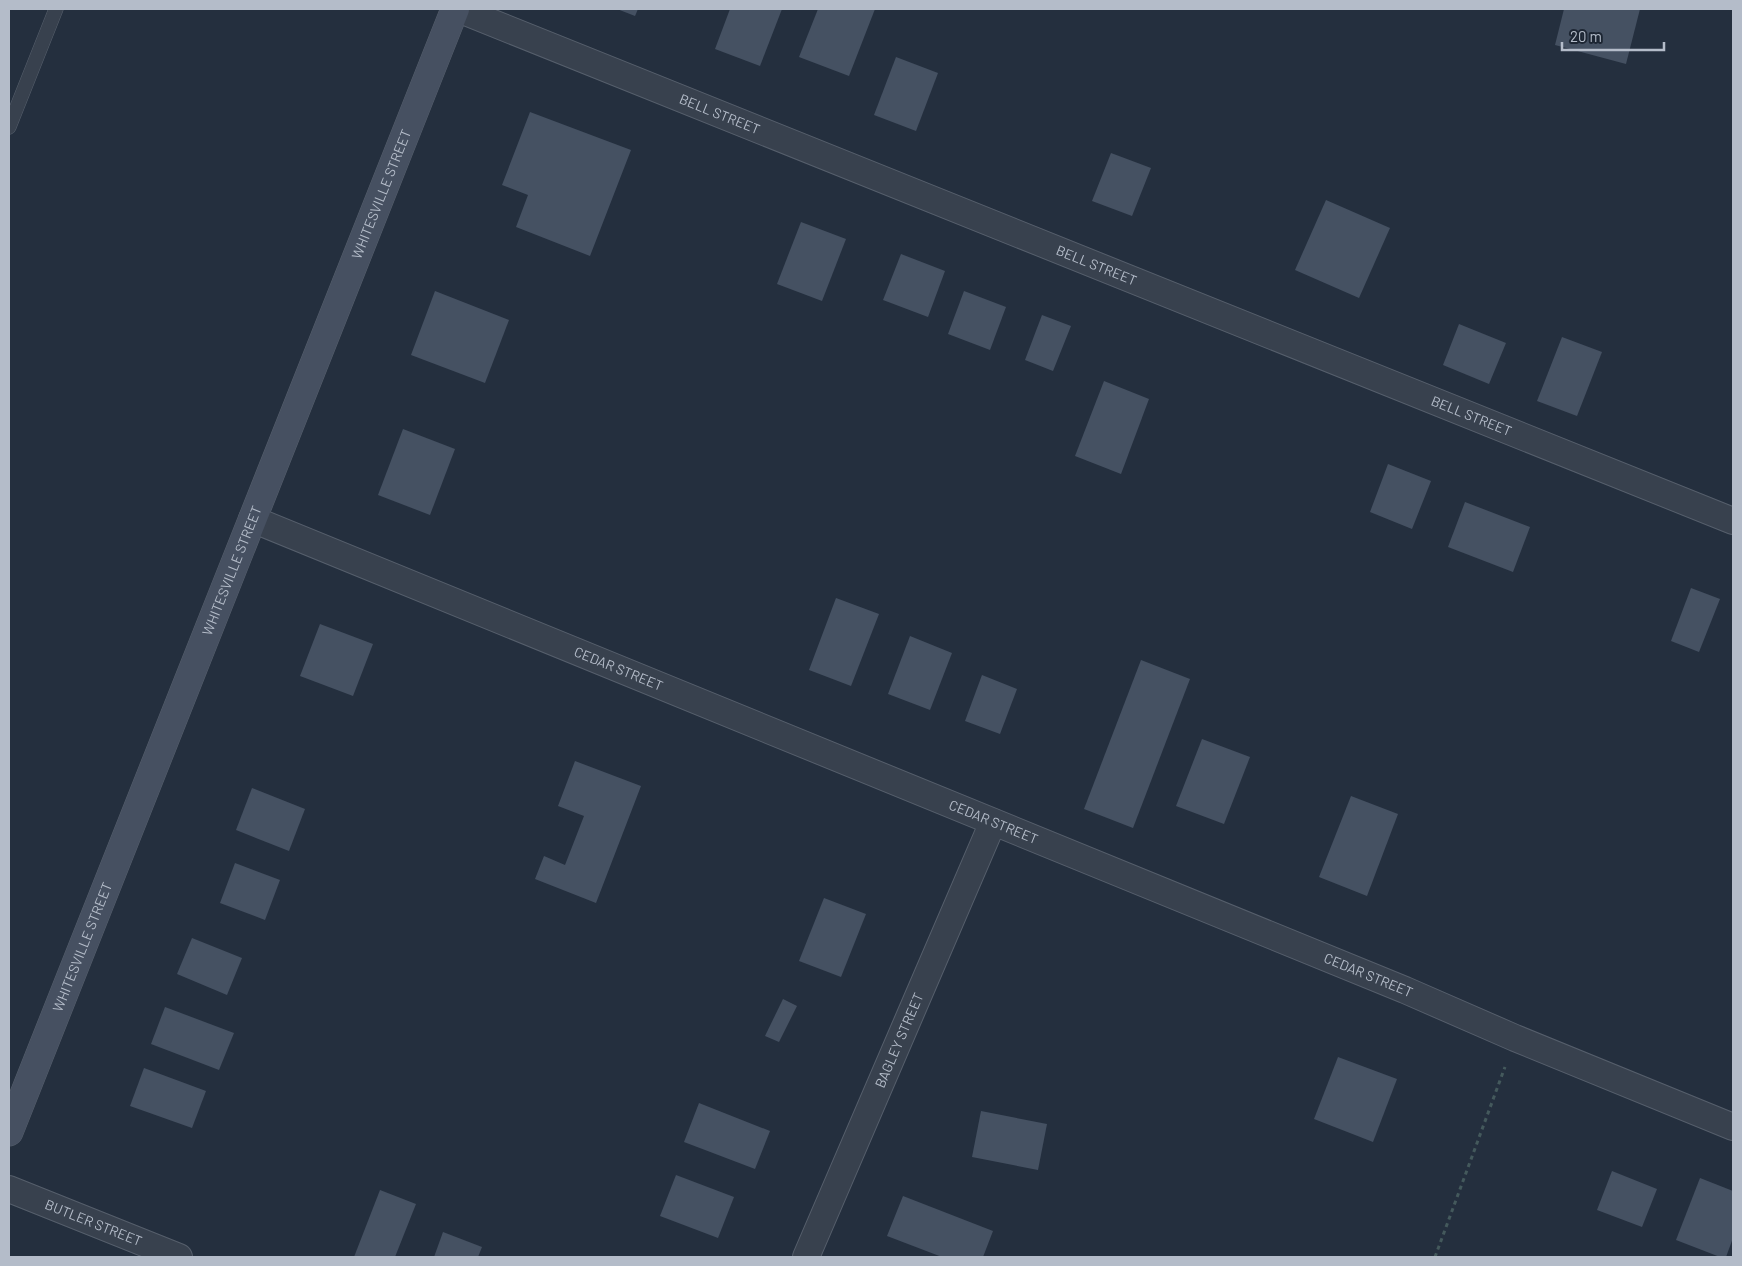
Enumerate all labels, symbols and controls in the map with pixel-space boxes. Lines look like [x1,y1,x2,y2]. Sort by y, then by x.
scale bar [1562,20,1664,52]
text: 20 m [1570,27,1602,45]
street label: BELL STREET [677,90,763,137]
street label: WHITESVILLE STREET [348,127,414,261]
street label: BELL STREET [1054,241,1139,289]
street label: BELL STREET [1429,392,1514,439]
street label: WHITESVILLE STREET [198,503,265,638]
street label: CEDAR STREET [572,643,666,694]
street label: CEDAR STREET [947,796,1041,847]
street label: WHITESVILLE STREET [49,880,115,1014]
street label: CEDAR STREET [1322,949,1416,1000]
street label: BAGLEY STREET [871,990,927,1090]
street label: BUTLER STREET [43,1195,145,1249]

